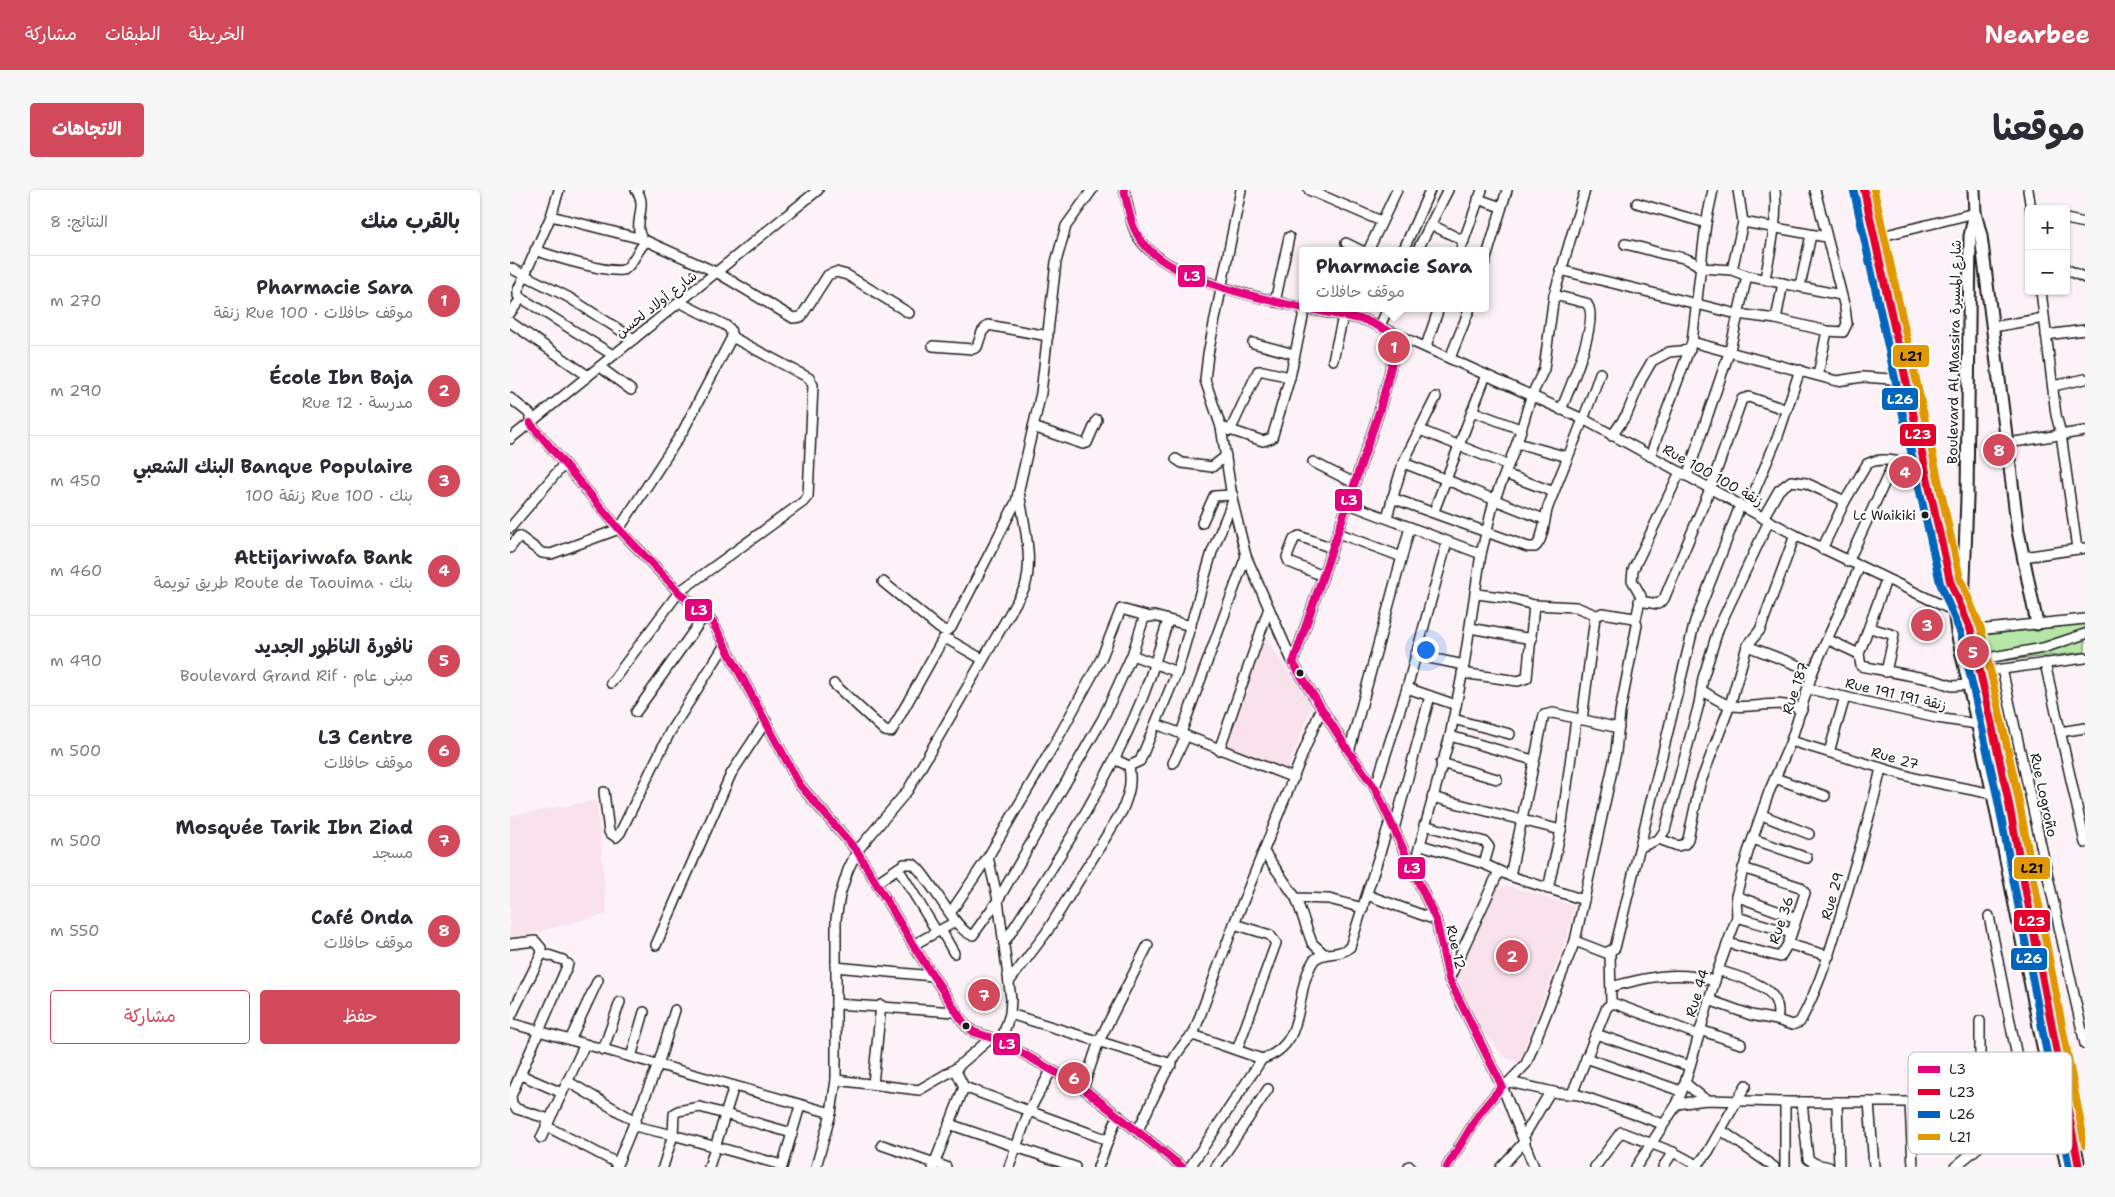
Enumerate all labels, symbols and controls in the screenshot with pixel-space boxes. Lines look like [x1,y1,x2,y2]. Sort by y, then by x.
text: Nearbee [1984,19,2090,51]
text: مشاركة [25,22,77,46]
text: الطبقات [105,22,161,46]
text: الخريطة [189,22,245,46]
button: الاتجاهات [30,103,144,157]
text: موقعنا [1992,104,2085,151]
map controls [2025,205,2070,295]
button: + [2025,205,2070,250]
text: بالقرب منك [361,207,460,235]
text: النتائج: 8 [50,211,108,232]
street label: Boulevard Al Massira شارع المسيرة [1943,240,1966,464]
popup [1299,247,1489,312]
button: − [2025,250,2070,295]
text: Pharmacie Sara [1316,254,1472,279]
line badge: L3 [1177,264,1206,288]
street label: شارع أولاد لحسن [612,266,701,342]
text: L3 [1183,267,1201,285]
text: Pharmacie Sara [256,275,413,300]
text: موقف حافلات [1316,281,1405,302]
text: 270 m [50,290,101,311]
text: 1 [440,290,448,311]
text: موقف حافلات · Rue 100 زنقة [214,302,413,323]
pin: 1 [1378,328,1410,366]
line badge: L21 [1892,344,1930,368]
text: L21 [1900,347,1922,365]
text: École Ibn Baja [269,365,413,390]
text: 290 m [50,380,102,401]
text: 2 [438,380,450,401]
line badge: L26 [1881,387,1919,411]
text: L26 [1887,390,1914,408]
text: مدرسة · Rue 12 [302,392,413,413]
line badge: L23 [1899,423,1937,447]
text: L23 [1905,425,1932,443]
pin: 8 [1983,431,2015,469]
street label: Rue 100 زنقة 100 [1659,440,1767,510]
pin: 4 [1889,453,1921,491]
text: Banque Populaire البنك الشعبي [133,454,413,479]
text: 450 m [50,470,101,491]
text: 3 [438,470,450,491]
text: بنك · Rue 100 زنقة 100 [245,485,413,506]
line badge: L3 [1334,488,1363,512]
text: L3 [1340,491,1358,509]
place label: Lc Waikiki [1853,507,1916,524]
marker: Lc Waikiki [1920,510,1930,520]
text: Attijariwafa Bank [234,545,413,570]
text: 460 m [50,560,102,581]
text: 4 [438,560,450,581]
text: بنك · Route de Taouima طريق تويمة [154,572,413,593]
line badge: L3 [684,598,713,622]
text: L3 [690,601,708,619]
pin: 3 [1911,606,1943,644]
pin: 5 [1957,633,1989,671]
text: نافورة الناظور الجديد [255,634,413,659]
your location [1413,637,1439,663]
text: 490 m [50,650,102,671]
text: 5 [439,650,449,671]
street label: Rue 187 [1778,659,1812,717]
text: مبنى عام · Boulevard Grand Rif [180,665,413,686]
unlabelled marker [1295,668,1305,678]
street label: Rue 191 زنقة 191 [1844,674,1948,714]
text: L3 Centre [318,725,413,750]
text: 500 m [50,740,101,761]
text: 6 [438,740,450,761]
street label: Rue 27 [1869,743,1921,773]
street label: Rue Logroño [2026,751,2062,839]
text: موقف حافلات [324,752,413,773]
text: Mosquée Tarik Ibn Ziad [175,815,413,840]
text: 500 m [50,830,101,851]
text: 7 [438,830,450,851]
text: مسجد [372,842,413,863]
line badge: L3 [1397,856,1426,880]
line badge: L21 [2013,856,2051,880]
text: L3 [1403,859,1421,877]
text: L21 [2021,859,2043,877]
street label: Rue 29 [1817,870,1847,922]
street label: Rue 36 [1764,894,1798,946]
text: Café Onda [311,905,413,930]
line badge: L23 [2013,909,2051,933]
text: L23 [2019,912,2046,930]
text: 550 m [50,920,99,941]
text: 8 [438,920,450,941]
street label: Rue 12 [1442,923,1470,971]
text: موقف حافلات [324,932,413,953]
pin: 2 [1496,937,1528,975]
line badge: L26 [2010,947,2048,971]
text: L26 [2016,949,2043,967]
street label: Rue 44 [1681,967,1713,1019]
pin: 7 [968,976,1000,1014]
button: مشاركة [50,990,250,1044]
button: حفظ [260,990,460,1044]
unlabelled marker [961,1021,971,1031]
line badge: L3 [992,1032,1021,1056]
text: L3 [998,1035,1016,1053]
legend [1908,1052,2072,1154]
pin: 6 [1058,1059,1090,1097]
text: L3 [1949,1060,1966,1078]
text: L23 [1949,1083,1975,1101]
text: L26 [1949,1105,1975,1123]
text: L21 [1949,1128,1971,1146]

